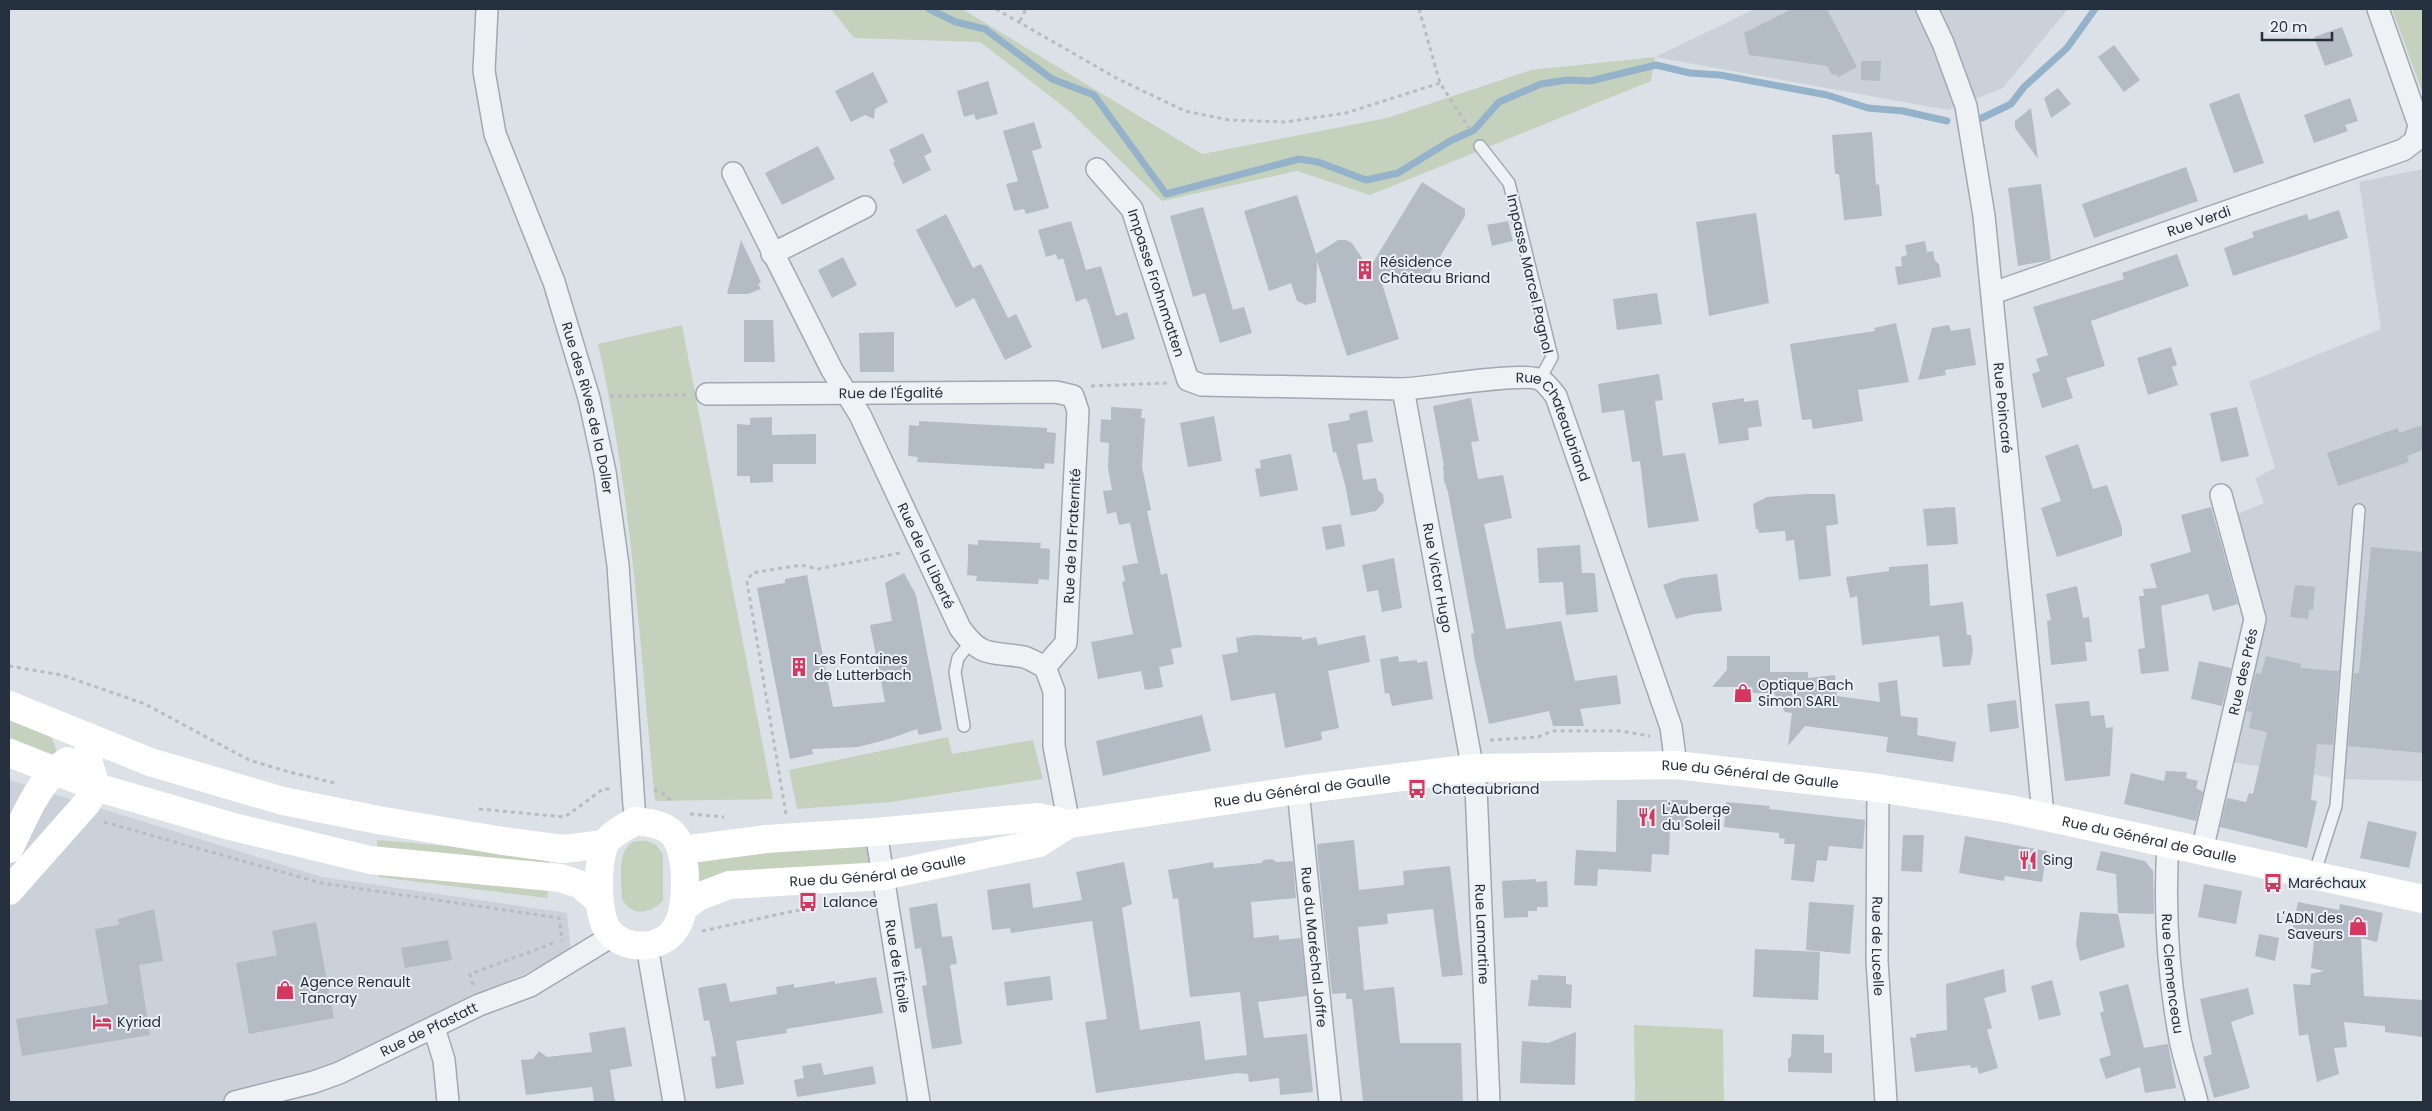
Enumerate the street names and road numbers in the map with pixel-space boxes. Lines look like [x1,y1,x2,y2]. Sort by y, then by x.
street label: Impasse Marcel Pagnol [1502,192,1558,356]
street label: Rue Verdi [2164,201,2233,242]
street label: Impasse Frohnmatten [1123,206,1190,360]
street label: Rue des Rives de la Doller [557,319,618,495]
street label: Rue Poincaré [1989,362,2017,455]
street label: Rue Chateaubriand [1516,367,1595,484]
street label: Rue de l'Égalité [839,383,944,403]
street label: Rue de la Fraternité [1058,468,1086,604]
street label: Rue de la Liberté [893,499,960,612]
street label: Rue Victor Hugo [1418,521,1458,635]
street label: Rue des Prés [2223,626,2263,717]
street label: Rue du Général de Gaulle [1661,755,1840,793]
street label: Rue du Général de Gaulle [1212,768,1392,812]
street label: Rue du Général de Gaulle [2060,811,2239,868]
street label: Rue du Général de Gaulle [789,849,968,891]
street label: Rue du Maréchal Joffre [1296,866,1332,1029]
street label: Rue Lamartine [1470,883,1494,985]
street label: Rue de Lucelle [1867,896,1889,997]
street label: Rue Clemenceau [2157,913,2189,1035]
street label: Rue de l'Étoile [880,918,915,1015]
street label: Rue de Pfastatt [377,997,481,1062]

